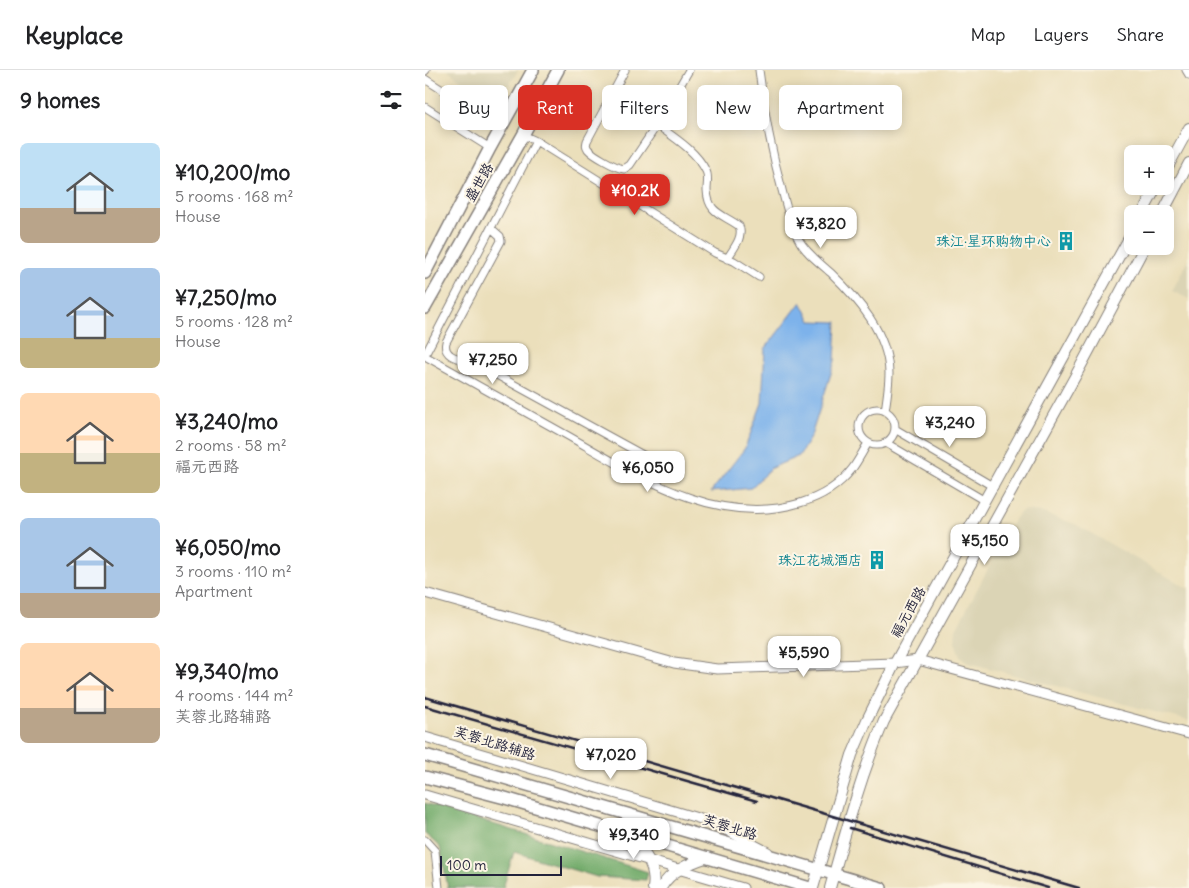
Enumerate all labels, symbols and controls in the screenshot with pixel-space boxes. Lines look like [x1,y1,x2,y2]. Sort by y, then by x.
text: Keyplace [25,20,123,50]
text: Map [970,23,1005,46]
text: Layers [1033,23,1089,46]
text: Share [1117,23,1164,46]
chip: Buy [440,85,508,130]
chip: Rent [518,85,592,130]
chip: Filters [602,85,687,130]
chip: New [697,85,769,130]
chip: Apartment [779,85,902,130]
icon: filters [377,86,405,114]
text: 9 homes [20,87,100,114]
map controls [1124,145,1174,255]
button: + [1124,145,1174,195]
text: ¥10,200/mo [175,159,290,186]
street label: 盛世路 [461,159,497,205]
icon: home [60,163,120,223]
pin: ¥10.2K [594,174,676,216]
text: ¥10.2K [611,180,659,200]
text: 5 rooms · 168 m² [175,186,293,206]
button: − [1124,205,1174,255]
text: House [175,206,221,226]
pin: ¥3,820 [780,206,862,249]
text: ¥3,820 [796,213,846,233]
building icon: 珠江·星环购物中心 [1055,230,1077,252]
place label: 珠江·星环购物中心 [936,232,1051,250]
text: ¥7,250/mo [175,284,277,311]
icon: home [60,288,120,348]
text: 5 rooms · 128 m² [175,311,293,331]
text: House [175,331,221,351]
pin: ¥7,250 [452,342,534,385]
text: ¥7,250 [468,349,518,369]
pin: ¥3,240 [909,406,991,448]
text: ¥3,240/mo [175,408,278,435]
text: ¥3,240 [925,412,975,432]
icon: home [60,413,120,473]
text: 2 rooms · 58 m² [175,435,287,455]
pin: ¥6,050 [607,450,689,493]
text: 福元西路 [175,456,239,476]
text: ¥6,050 [622,457,674,477]
pin: ¥5,150 [944,524,1026,566]
text: ¥5,150 [961,530,1009,550]
text: ¥6,050/mo [175,534,281,561]
icon: home [60,538,120,598]
building icon: 珠江花城酒店 [866,549,888,571]
place label: 珠江花城酒店 [778,551,862,569]
text: 3 rooms · 110 m² [175,561,292,581]
text: Apartment [175,581,253,601]
street label: 福元西路 [887,583,929,641]
pin: ¥5,590 [763,636,845,678]
text: ¥5,590 [779,642,829,662]
text: ¥9,340/mo [175,658,279,685]
icon: home [60,663,120,723]
text: 4 rooms · 144 m² [175,685,294,705]
text: 芙蓉北路辅路 [175,706,271,726]
street label: 芙蓉北路辅路 [452,722,538,764]
pin: ¥7,020 [570,738,652,780]
text: ¥7,020 [586,744,636,764]
street label: 芙蓉北路 [701,810,759,844]
pin: ¥9,340 [593,818,675,860]
text: ¥9,340 [609,824,659,844]
scale bar [440,853,563,876]
text: 100 m [447,856,487,874]

